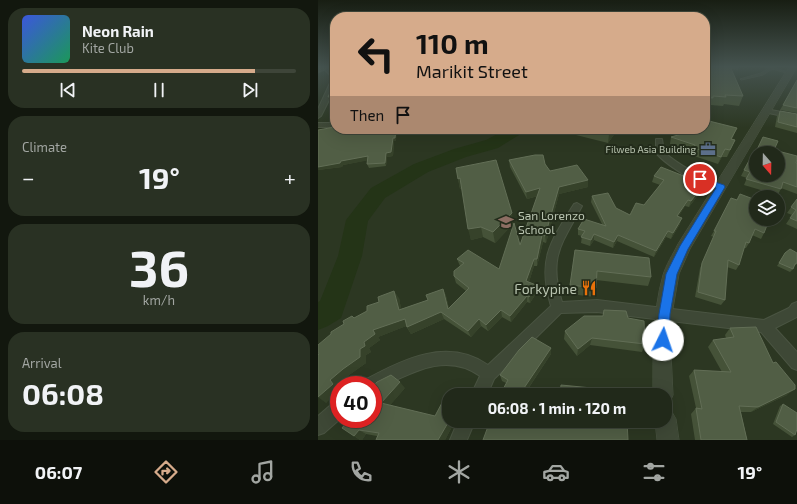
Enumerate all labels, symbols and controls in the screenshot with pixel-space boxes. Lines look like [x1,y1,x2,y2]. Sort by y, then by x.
text: Neon Rain [82,22,154,40]
text: 110 m [416,26,489,60]
icon: left [350,28,402,80]
text: Kite Club [82,40,134,56]
text: Marikit Street [416,60,528,82]
icon: previous [57,79,79,101]
icon: pause [148,79,170,101]
icon: next [239,79,261,101]
icon: arrive [392,104,414,126]
text: Then [350,106,384,124]
text: Climate [22,139,67,155]
office icon: Filweb Asia Building [699,140,717,158]
place label: Filweb Asia Building [606,143,696,155]
north arrow [749,146,785,182]
map controls [749,146,785,226]
text: 19° [139,159,180,195]
pin [683,162,717,196]
text: − [22,164,35,190]
text: + [284,164,296,190]
icon: arrive [689,168,711,190]
button: layers [749,190,785,226]
place label: San Lorenzo School [518,208,585,236]
school or university icon: San Lorenzo School [497,213,515,231]
text: 36 [129,235,189,297]
restaurant icon: Forkypine [580,279,598,297]
place label: Forkypine [514,280,577,297]
text: km/h [143,292,175,308]
position arrow [642,319,684,361]
text: Arrival [22,355,62,371]
text: 06:08 [22,375,104,411]
speed limit sign: 40 [330,376,382,428]
text: 06:08 · 1 min · 120 m [488,399,626,417]
icon: directions [152,458,180,486]
icon: music [249,458,277,486]
icon: phone [347,458,375,486]
icon: climate [445,458,473,486]
icon: car [542,458,570,486]
icon: filters [640,458,668,486]
text: 06:07 [35,461,82,483]
text: 19° [738,461,762,483]

